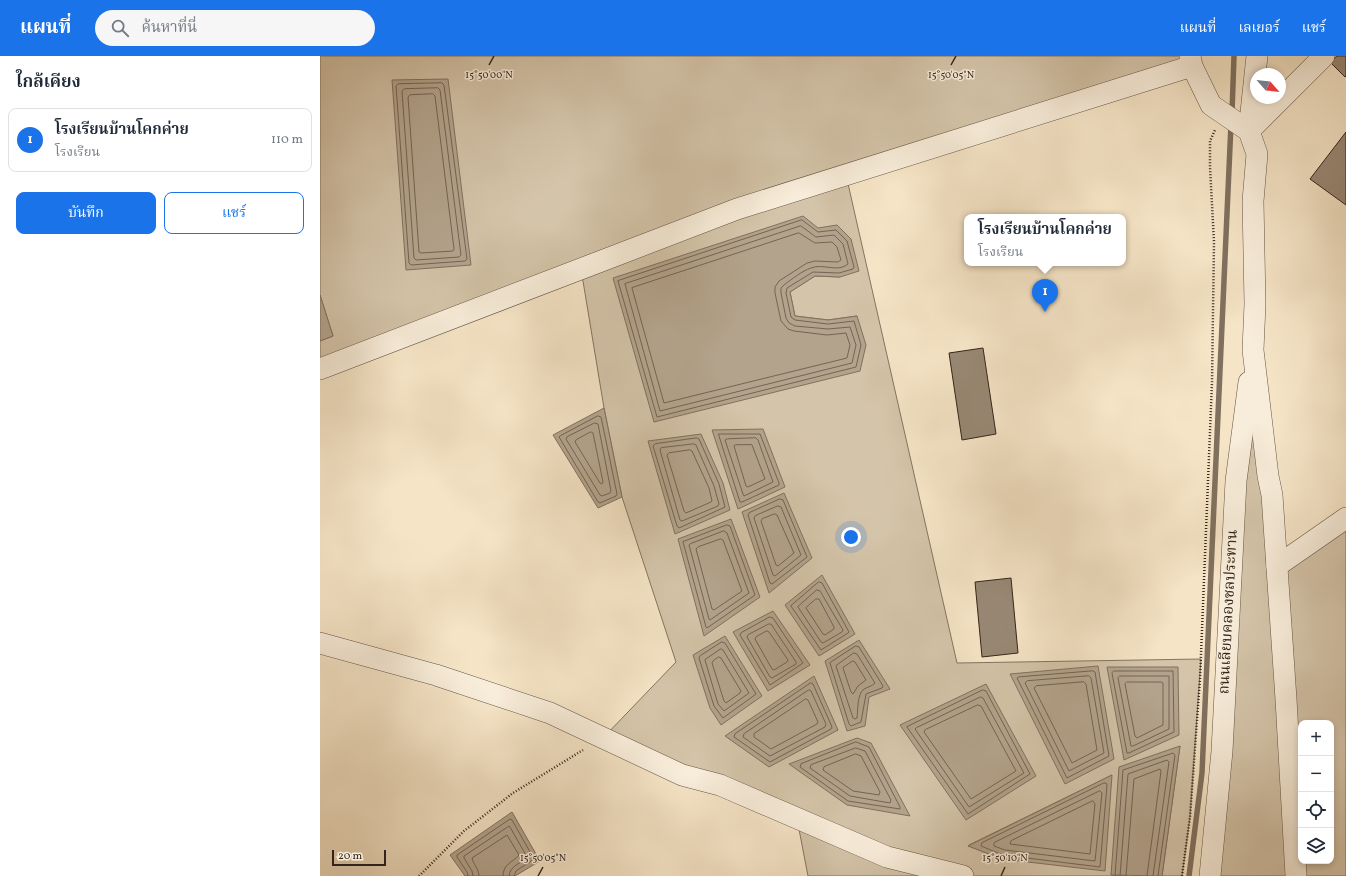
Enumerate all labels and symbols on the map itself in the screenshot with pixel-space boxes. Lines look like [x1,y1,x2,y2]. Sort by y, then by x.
text: 15°50'00"N [465,68,513,82]
text: 15°50'05"N [928,68,975,82]
north arrow [1250,68,1286,104]
pin: 1 [1032,279,1058,312]
your location [841,527,861,547]
street label: ถนนเลียบคลองชลประทาน [1214,529,1244,695]
scale bar [332,848,386,867]
text: 15°50'05"N [520,851,567,865]
text: 15°50'10"N [982,851,1028,865]

